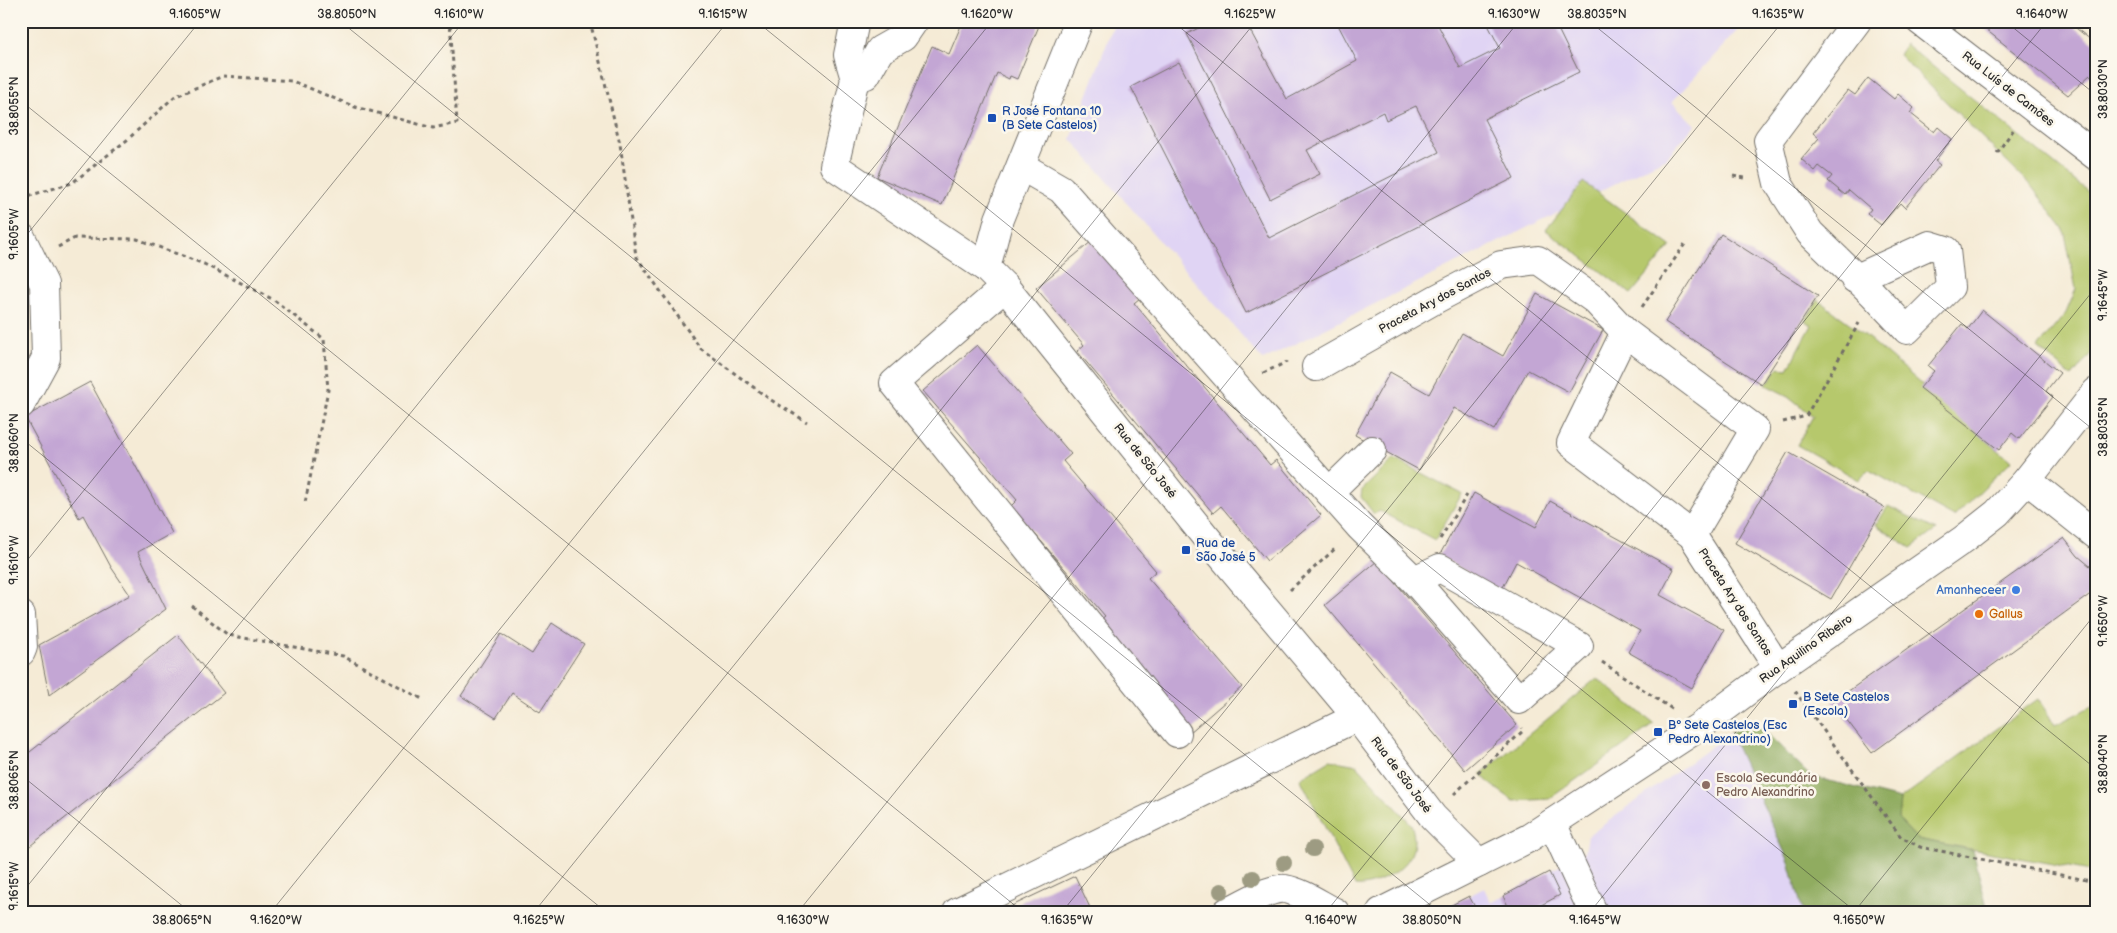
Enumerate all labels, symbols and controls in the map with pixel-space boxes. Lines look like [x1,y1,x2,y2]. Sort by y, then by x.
text: 9.1605°W [169,7,221,22]
text: 38.8050°N [317,7,377,22]
text: 9.1610°W [434,7,484,22]
text: 9.1615°W [698,7,748,22]
text: 9.1620°W [961,7,1013,22]
text: 9.1625°W [1224,7,1276,22]
text: 9.1630°W [1488,7,1540,22]
text: 38.8035°N [1567,7,1627,22]
text: 9.1635°W [1752,7,1804,22]
text: 9.1640°W [2016,7,2068,22]
street label: Rua Luís de Camões [1959,48,2057,130]
text: 38.8030°N [2096,59,2111,119]
text: 38.8055°N [7,77,22,135]
place label: R José Fontana 10 (B Sete Castelos) [1002,104,1101,133]
marker: R José Fontana 10 (B Sete Castelos) [986,112,998,124]
text: 9.1605°W [7,208,22,260]
street label: Praceta Ary dos Santos [1376,265,1494,337]
text: 9.1645°W [2096,269,2111,321]
text: 38.8035°N [2096,397,2111,457]
text: 38.8060°N [7,413,22,473]
street label: Rua de São José [1110,421,1180,501]
text: 9.1610°W [7,535,22,585]
place label: Rua de São José 5 [1196,536,1256,565]
marker: Rua de São José 5 [1180,544,1192,556]
street label: Praceta Ary dos Santos [1695,546,1775,659]
place label: Amanheceer [1936,583,2007,598]
marker: Amanheceer [2010,584,2022,596]
text: 9.1650°W [2096,595,2111,647]
place label: Gallus [1989,607,2023,622]
marker: Gallus [1973,608,1985,620]
street label: Rua Aquilino Ribeiro [1757,611,1856,687]
place label: B Sete Castelos (Escola) [1803,690,1889,719]
marker: B Sete Castelos (Escola) [1787,698,1799,710]
place label: Bº Sete Castelos (Esc Pedro Alexandrino) [1668,718,1787,747]
marker: Bº Sete Castelos (Esc Pedro Alexandrino) [1652,726,1664,738]
street label: Rua de São José [1367,734,1435,816]
text: 38.8040°N [2096,734,2111,794]
text: 38.8065°N [7,750,22,810]
place label: Escola Secundária Pedro Alexandrino [1716,771,1817,800]
marker: Escola Secundária Pedro Alexandrino [1700,779,1712,791]
text: 9.1615°W [7,861,22,911]
text: 38.8065°N [152,913,212,928]
text: 9.1620°W [250,913,302,928]
text: 9.1625°W [513,913,565,928]
text: 9.1630°W [777,913,829,928]
text: 9.1635°W [1041,913,1093,928]
text: 9.1640°W [1305,913,1357,928]
text: 38.8050°N [1402,913,1462,928]
text: 9.1645°W [1569,913,1621,928]
text: 9.1650°W [1833,913,1885,928]

